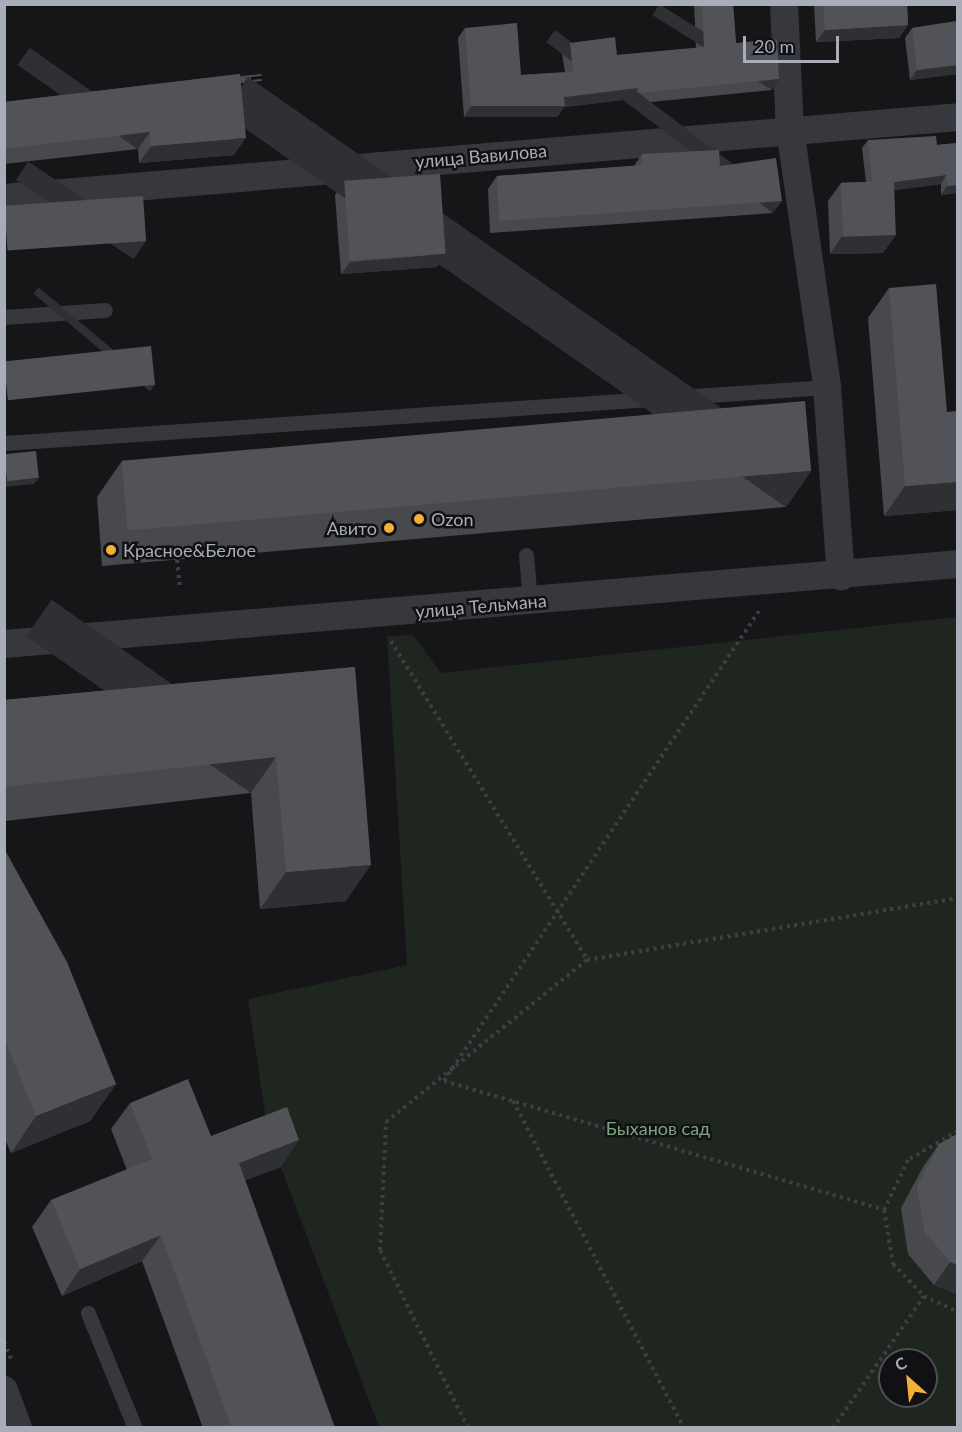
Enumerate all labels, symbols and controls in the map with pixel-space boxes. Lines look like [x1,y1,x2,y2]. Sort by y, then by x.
scale bar [746,24,842,62]
text: 20 m [754,35,794,57]
street label: улица Вавилова [414,139,548,173]
place label: Ozon [431,508,473,530]
marker: Ozon [412,512,426,526]
place label: Авито [327,517,377,539]
marker: Авито [382,521,396,535]
place label: Красное&Белое [123,539,256,561]
marker: Красное&Белое [104,543,118,557]
street label: улица Тельмана [415,590,547,622]
park label: Быханов сад [606,1117,710,1139]
north arrow [878,1348,938,1408]
text: С [891,1352,910,1374]

